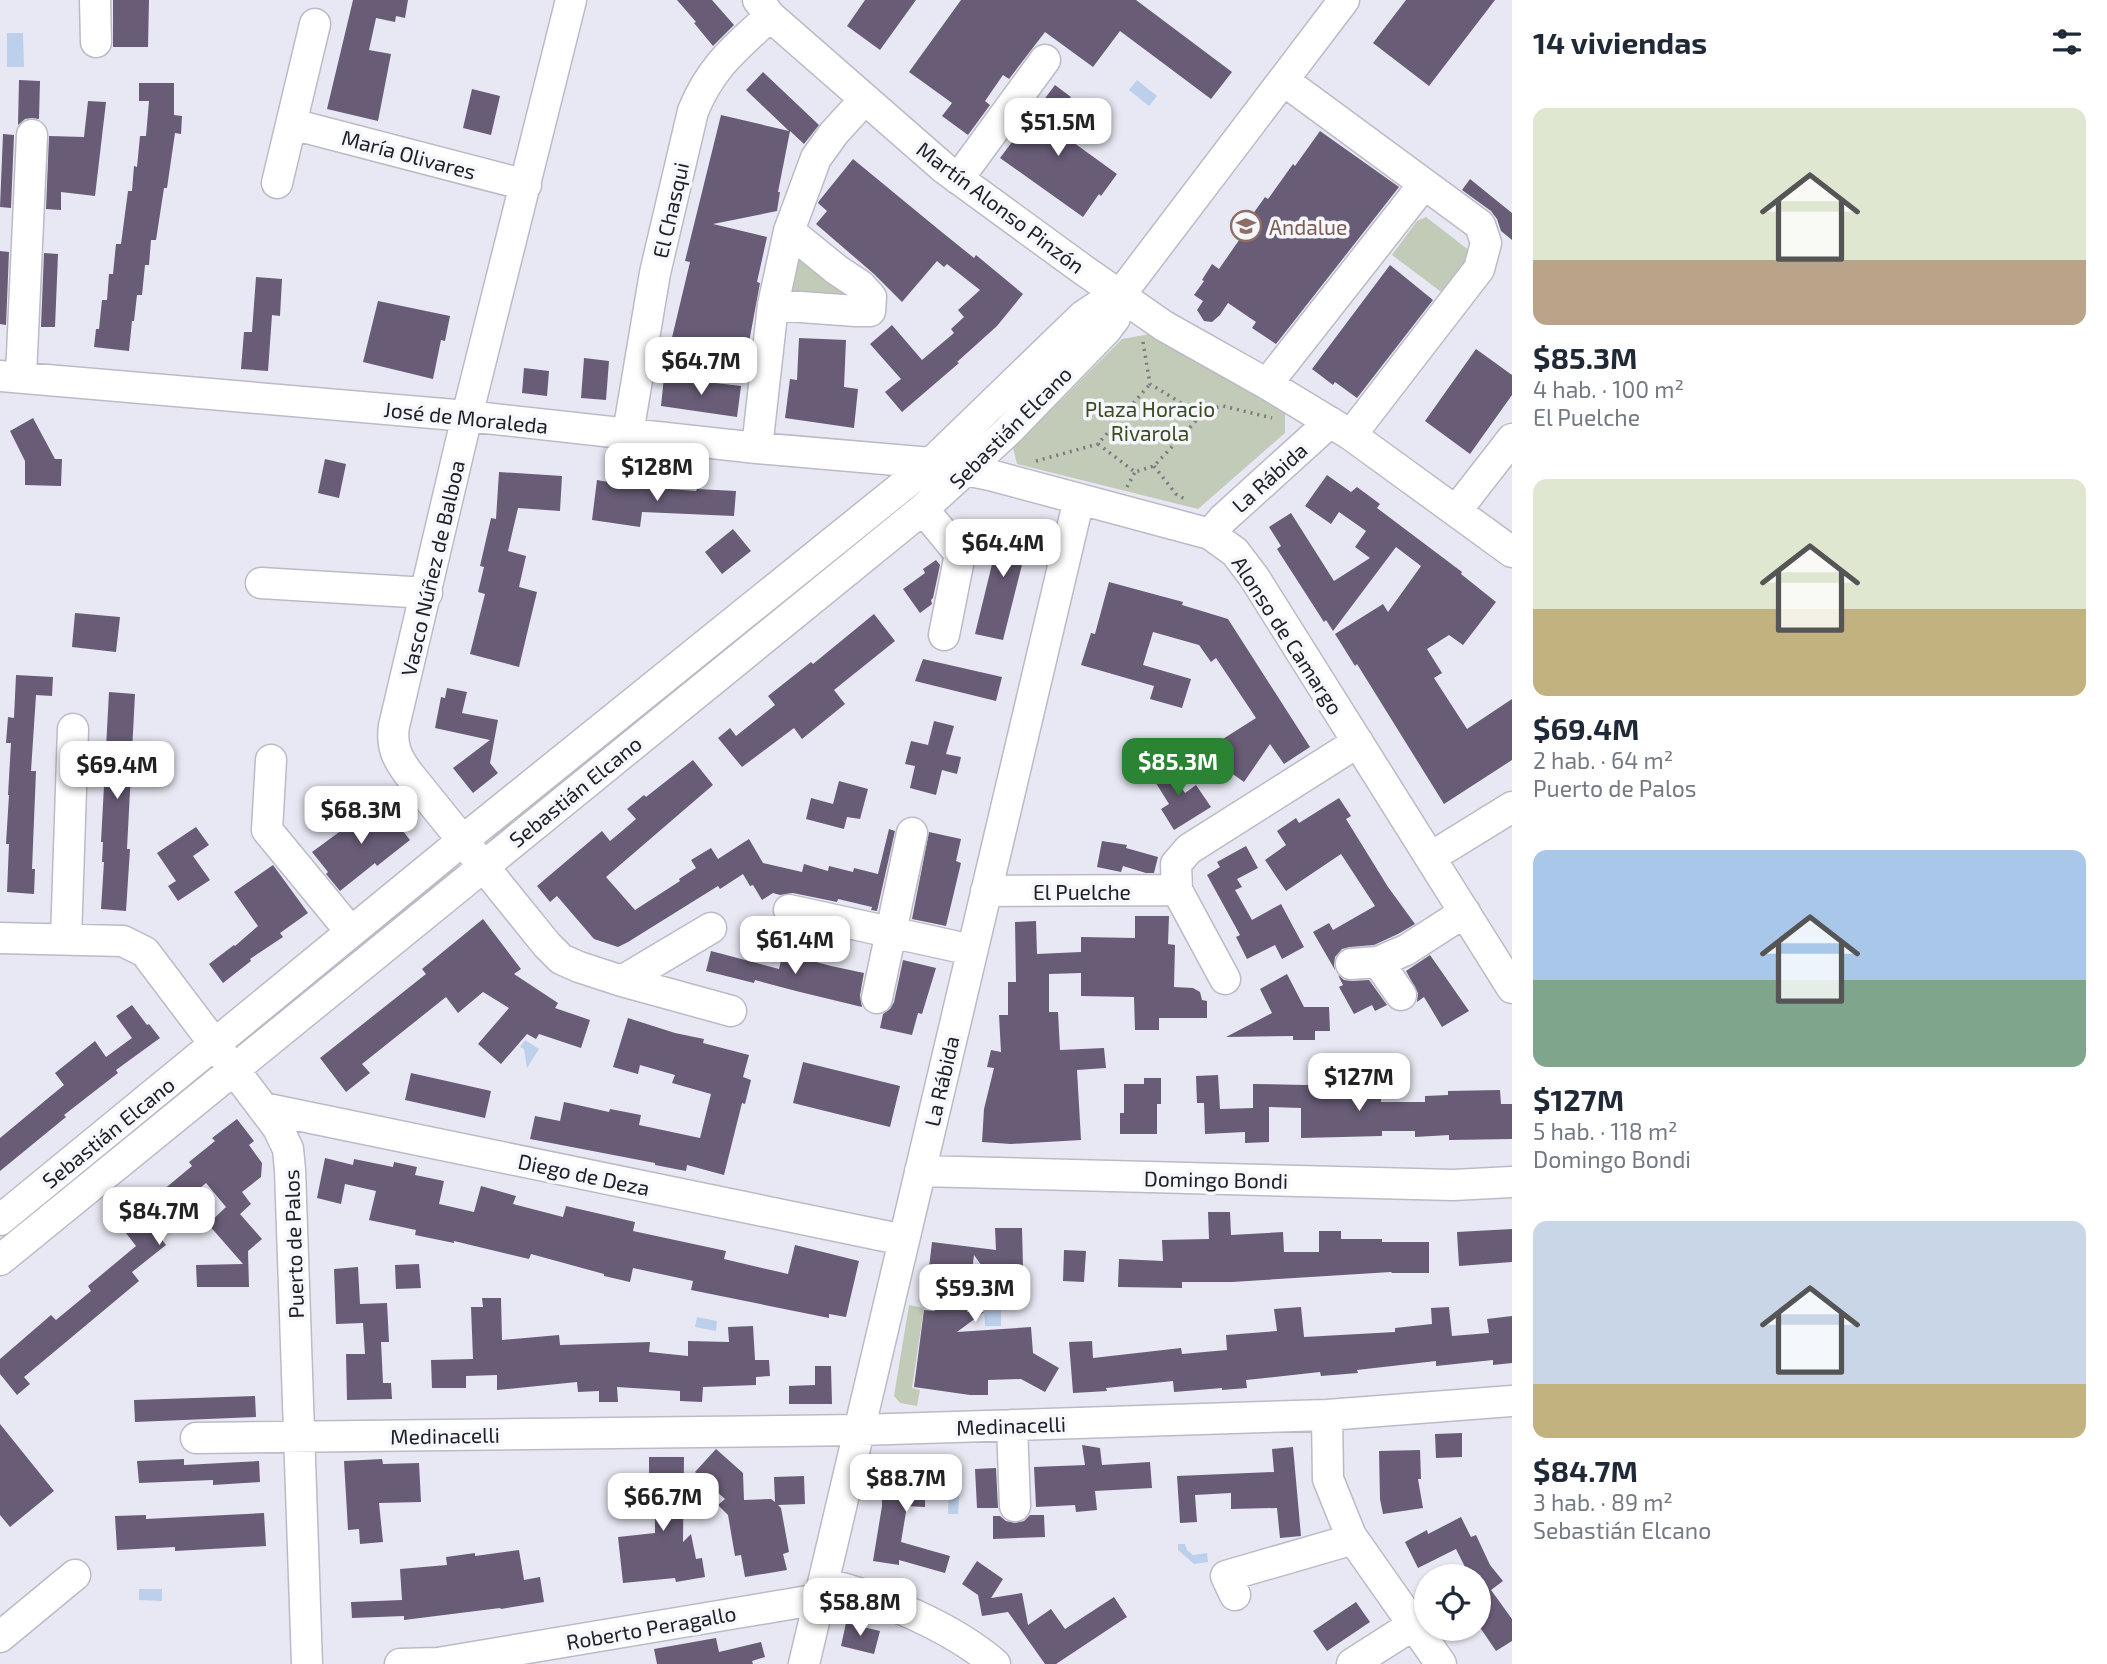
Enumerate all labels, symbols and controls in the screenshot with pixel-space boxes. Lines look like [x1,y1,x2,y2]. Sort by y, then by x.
icon: filters [2048,23,2086,61]
text: 14 viviendas [1533,24,1707,60]
pin: $51.5M [1001,99,1115,158]
text: $51.5M [1020,107,1096,135]
street label: María Olivares [339,124,479,184]
street label: Martín Alonso Pinzón [912,136,1090,278]
icon: home [1747,154,1873,280]
street label: El Chasqui [647,160,693,260]
school or university icon: Andalue [1229,209,1263,243]
place label: Andalue [1269,214,1347,239]
pin: $64.7M [644,338,758,397]
text: $85.3M [1533,339,1637,375]
text: $64.7M [661,346,741,374]
street label: Sebastián Elcano [944,361,1076,493]
text: 4 hab. · 100 m² [1533,375,1684,403]
street label: José de Moraleda [383,396,549,438]
park label: Plaza Horacio Rivarola [1085,396,1215,445]
text: El Puelche [1533,403,1640,431]
street label: La Rábida [1226,437,1312,517]
pin: $128M [608,444,706,503]
text: $128M [621,452,693,480]
street label: Vasco Núñez de Balboa [395,458,469,678]
pin: $64.4M [946,520,1060,579]
icon: home [1747,525,1873,651]
text: $64.4M [962,528,1044,556]
street label: Alonso de Camargo [1227,551,1349,719]
text: $69.4M [1533,710,1640,746]
street label: Sebastián Elcano [504,730,646,852]
pin: $85.3M [1121,738,1235,798]
pin: $69.4M [60,742,174,801]
text: 2 hab. · 64 m² [1533,746,1673,774]
text: $85.3M [1138,747,1218,775]
text: $69.4M [76,750,158,778]
text: Puerto de Palos [1533,774,1697,802]
pin: $68.3M [304,786,418,846]
text: $68.3M [321,795,401,823]
street label: El Puelche [1033,879,1131,904]
icon: home [1747,896,1873,1022]
pin: $61.4M [738,916,852,976]
text: $61.4M [756,925,834,953]
street label: La Rábida [918,1033,964,1129]
pin: $127M [1310,1054,1408,1113]
text: $127M [1324,1062,1394,1090]
street label: Sebastián Elcano [37,1071,179,1193]
text: $127M [1533,1081,1624,1117]
text: 5 hab. · 118 m² [1533,1117,1678,1145]
text: Domingo Bondi [1533,1145,1691,1173]
street label: Diego de Deza [516,1148,652,1200]
street label: Domingo Bondi [1144,1165,1288,1193]
street label: Puerto de Palos [278,1169,308,1319]
pin: $84.7M [102,1188,216,1247]
text: $84.7M [119,1196,199,1224]
pin: $59.3M [918,1264,1032,1324]
icon: home [1747,1267,1873,1393]
text: $59.3M [935,1273,1015,1301]
street label: Medinacelli [956,1411,1066,1439]
street label: Medinacelli [390,1422,500,1448]
text: $84.7M [1533,1452,1638,1488]
pin: $88.7M [849,1454,963,1514]
text: $88.7M [866,1463,946,1491]
pin: $66.7M [606,1474,720,1533]
text: $66.7M [624,1482,702,1510]
text: 3 hab. · 89 m² [1533,1488,1673,1516]
text: Sebastián Elcano [1533,1516,1711,1544]
map controls [1414,1564,1491,1641]
button: locate [1414,1564,1491,1641]
pin: $58.8M [803,1578,917,1638]
text: $58.8M [819,1587,901,1615]
street label: Roberto Peragallo [564,1600,738,1654]

